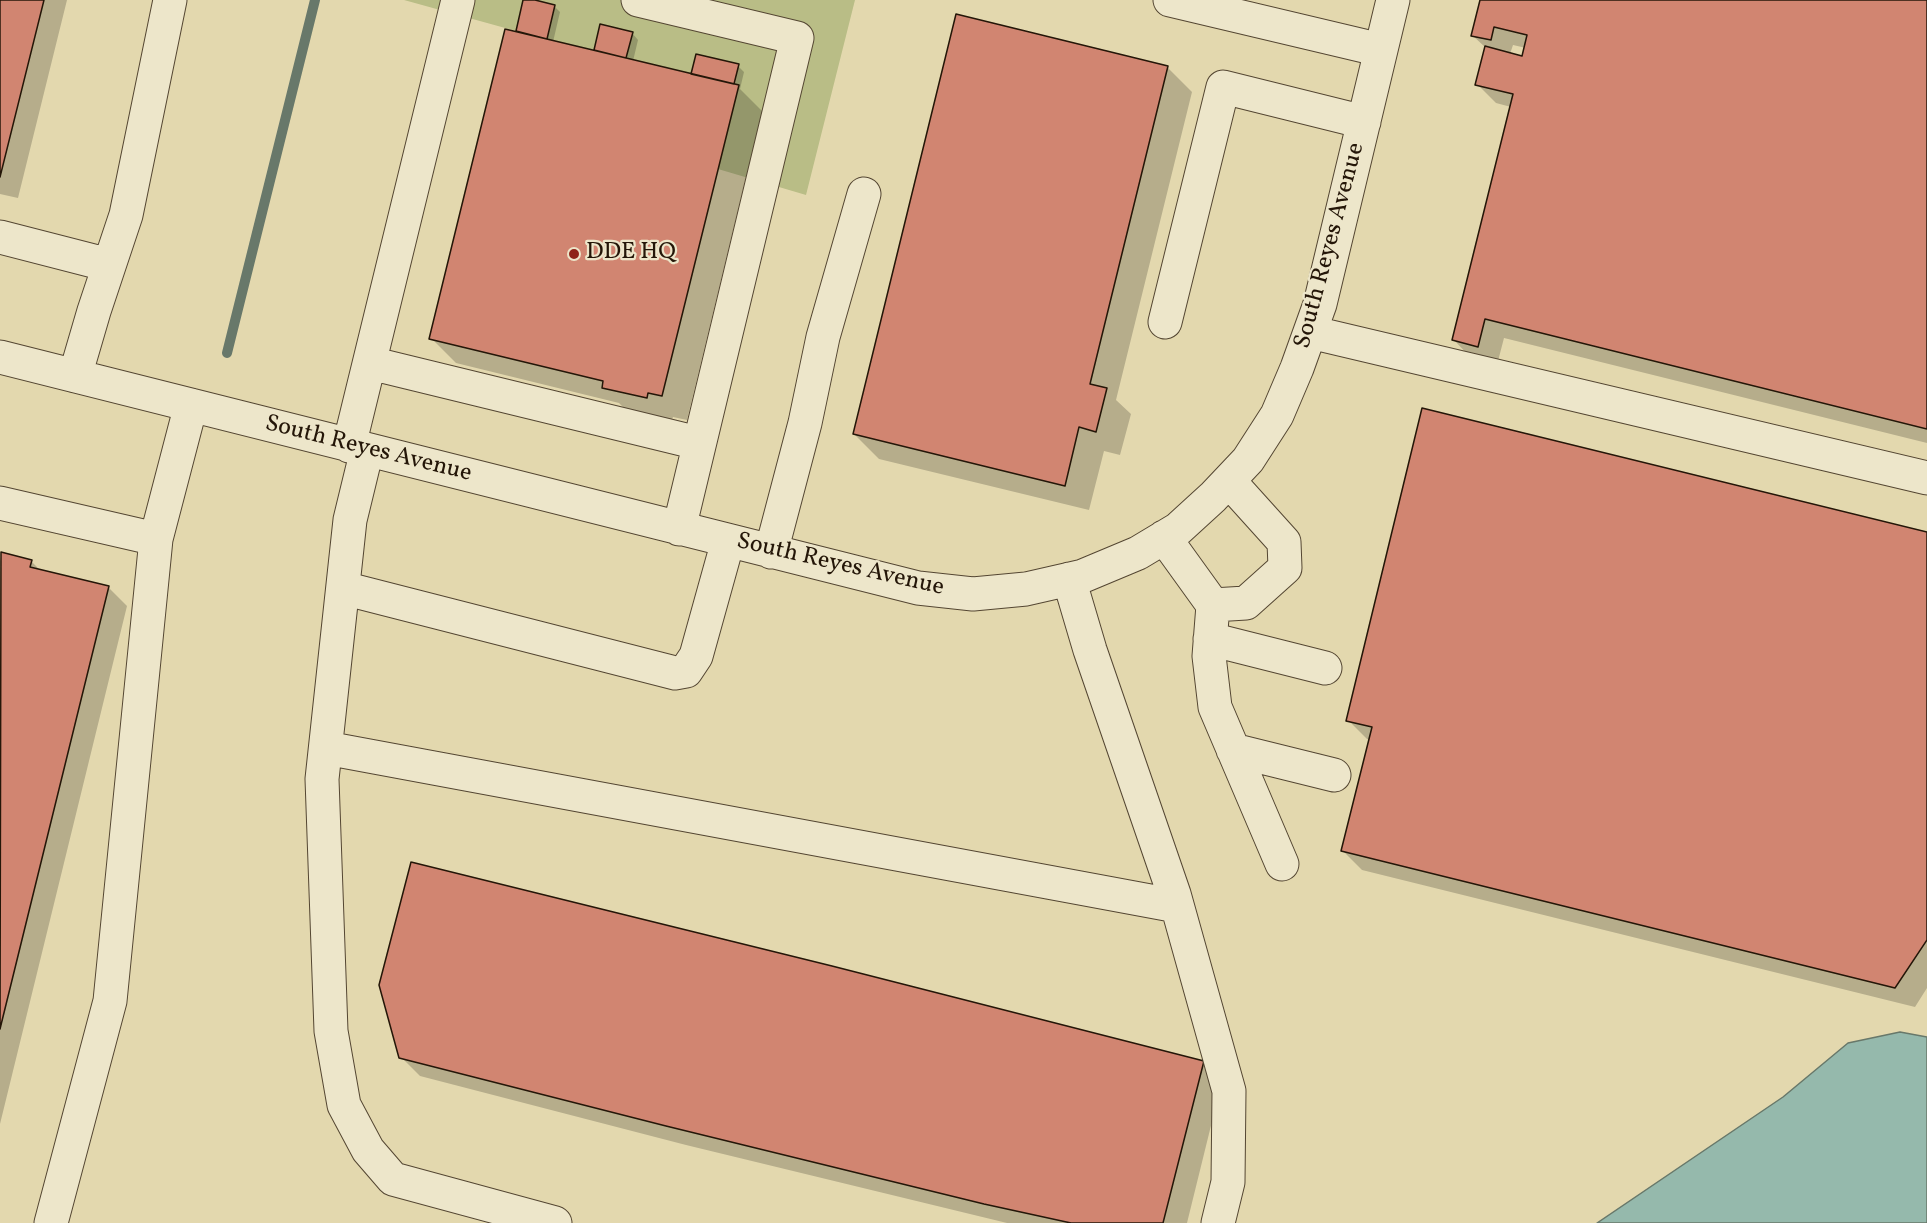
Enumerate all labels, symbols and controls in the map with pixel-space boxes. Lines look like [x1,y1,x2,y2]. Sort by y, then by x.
street label: South Reyes Avenue [1290,140,1372,352]
place label: DDE HQ [586,240,676,268]
marker: DDE HQ [567,247,581,261]
street label: South Reyes Avenue [262,410,474,490]
street label: South Reyes Avenue [734,528,946,604]

